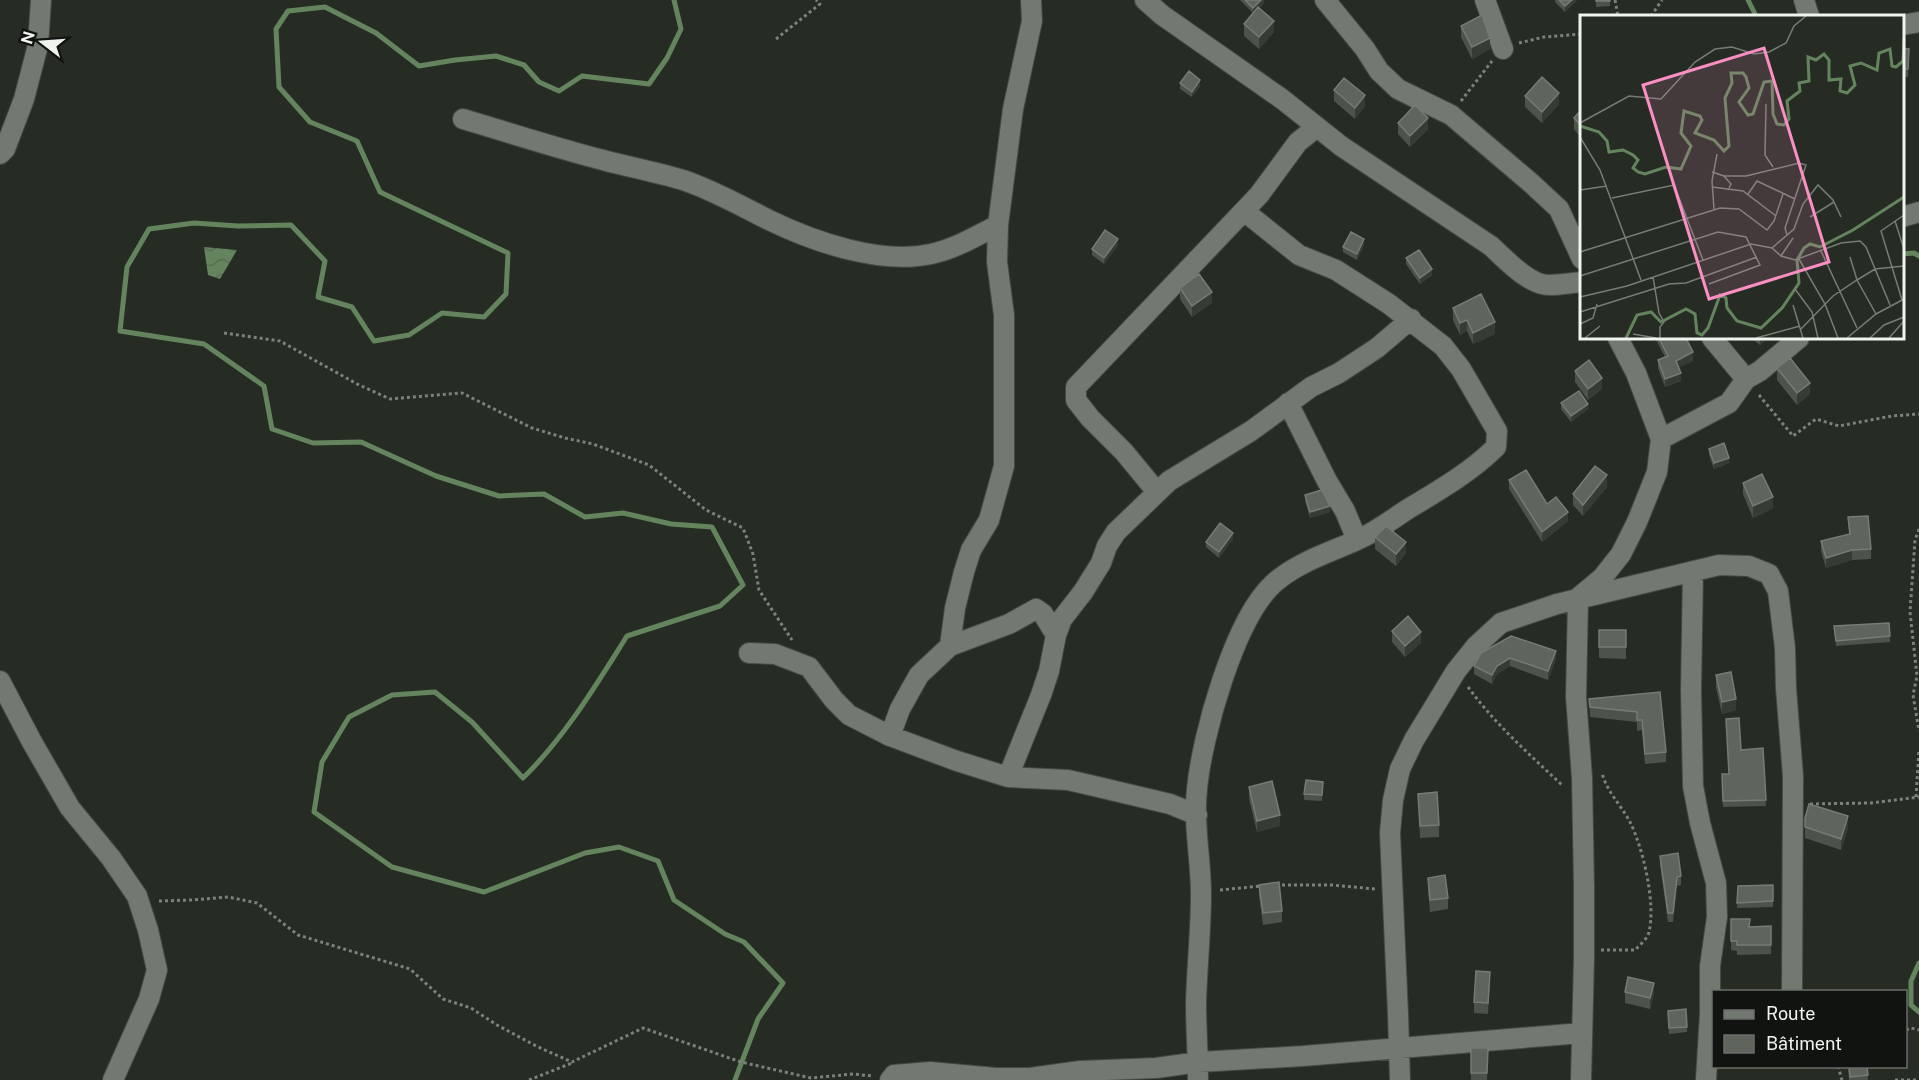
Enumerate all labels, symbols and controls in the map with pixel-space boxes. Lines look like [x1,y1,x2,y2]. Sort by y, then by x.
north arrow [12,12,72,72]
inset map [1580,15,1904,339]
text: N [17,29,39,47]
legend [1712,990,1907,1068]
text: Route [1766,1003,1815,1024]
text: Bâtiment [1766,1033,1842,1054]

